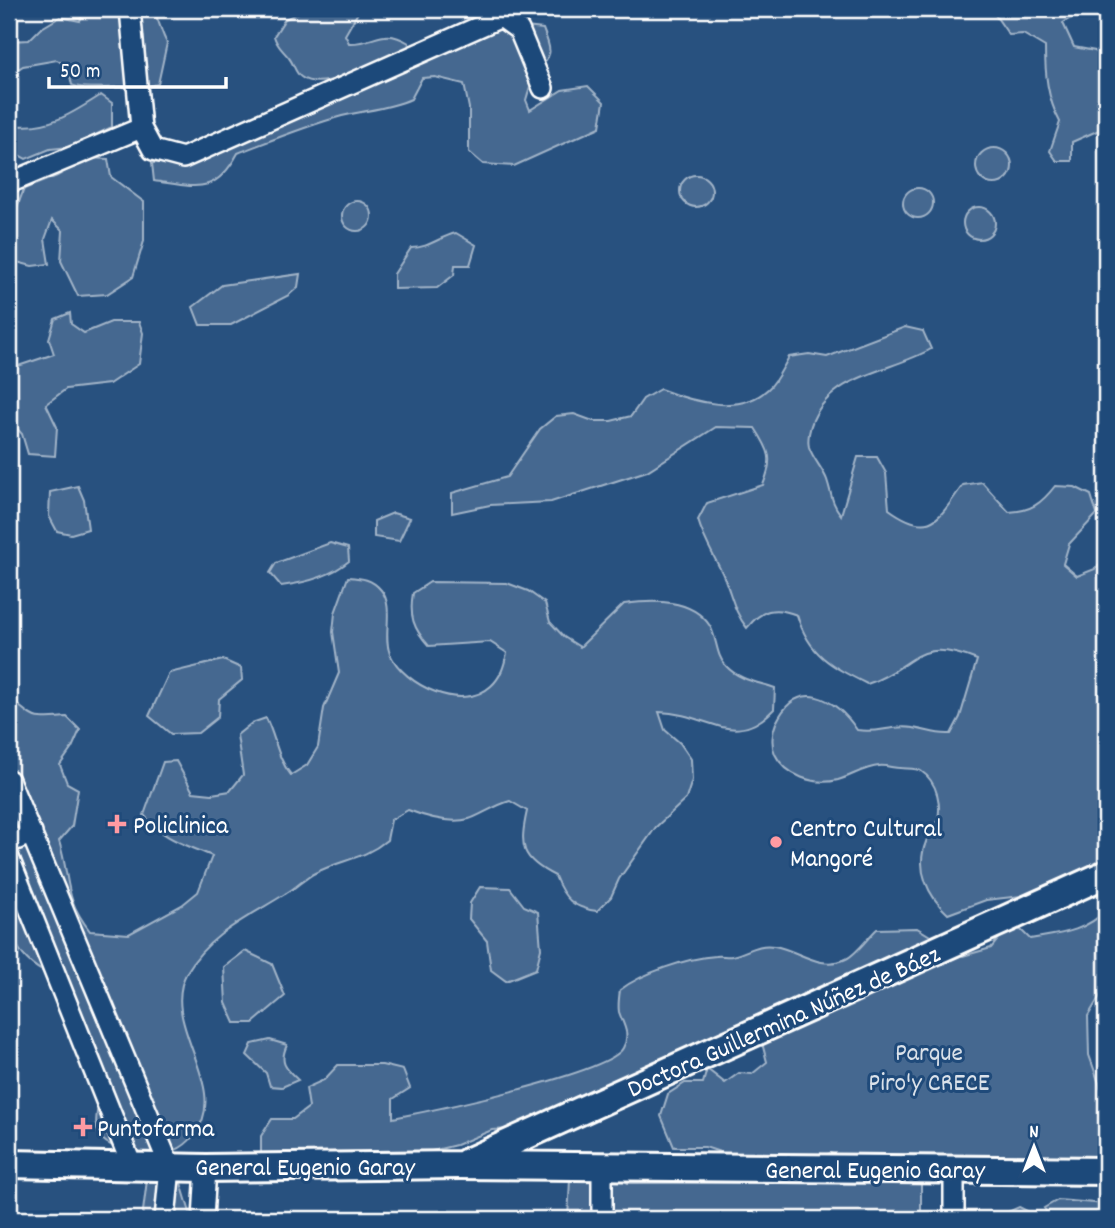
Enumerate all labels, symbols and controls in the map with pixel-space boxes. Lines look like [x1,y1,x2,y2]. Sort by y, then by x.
scale bar [49,46,226,90]
text: 50 m [60,58,100,88]
place label: Policlinica [133,809,229,846]
place label: Centro Cultural Mangoré [790,812,942,879]
marker: Policlinica [107,814,127,834]
marker: Centro Cultural Mangoré [768,834,784,850]
street label: Doctora Guillermina Núñez de Báez [622,937,947,1109]
park label: Parque Piro'y CRECE [868,1036,990,1103]
place label: Puntofarma [97,1112,215,1149]
north arrow [1000,1112,1070,1182]
marker: Puntofarma [75,1119,91,1135]
text: N [1029,1120,1039,1147]
street label: General Eugenio Garay [195,1151,415,1188]
street label: General Eugenio Garay [765,1154,985,1191]

